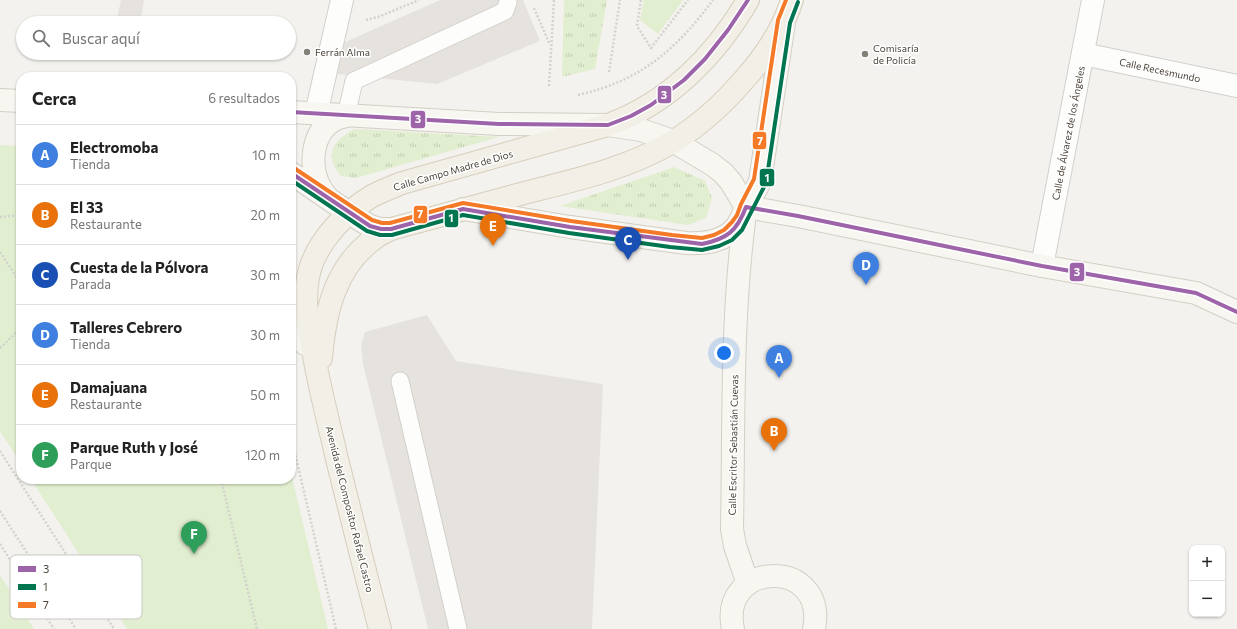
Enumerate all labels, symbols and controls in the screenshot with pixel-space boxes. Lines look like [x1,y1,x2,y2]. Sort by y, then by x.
search box [16,16,296,60]
icon: search [30,27,52,49]
text: Buscar aquí [62,29,140,47]
place label: Comisaría de Policía [873,42,919,66]
place label: Ferrán Alma [315,46,370,58]
marker: Ferrán Alma [302,47,312,57]
marker: Comisaría de Policía [860,49,870,59]
street label: Calle Recesmundo [1118,56,1202,84]
street label: Calle de Álvarez de los Ángeles [1049,64,1087,201]
line badge: 3 [657,85,672,104]
text: Cerca [32,88,77,109]
text: 3 [661,88,667,101]
text: 6 resultados [208,90,280,106]
line badge: 3 [410,110,426,129]
text: 3 [415,112,421,125]
line badge: 7 [752,131,767,150]
text: 7 [757,134,763,147]
text: Electromoba [70,138,158,156]
text: A [40,147,50,163]
text: 10 m [252,147,280,163]
street label: Calle Campo Madre de Dios [392,147,515,193]
text: Tienda [70,156,110,172]
line badge: 1 [759,168,775,187]
text: 1 [765,171,770,184]
text: El 33 [70,198,103,216]
line badge: 7 [413,205,428,224]
text: B [41,207,49,223]
text: 20 m [251,207,280,223]
text: 7 [417,207,423,220]
line badge: 1 [444,209,459,228]
text: 1 [449,211,454,224]
pin: E [480,213,506,246]
text: Restaurante [70,216,142,232]
pin: C [615,227,641,260]
pin: D [853,252,879,285]
text: Cuesta de la Pólvora [70,258,208,276]
line badge: 3 [1069,262,1085,282]
text: 3 [1074,265,1080,278]
text: C [41,267,49,283]
text: 30 m [250,267,280,283]
text: Parada [70,276,111,292]
text: Talleres Cebrero [70,318,182,336]
text: D [40,327,50,343]
text: 30 m [250,327,280,343]
text: Tienda [70,336,110,352]
your location [714,343,734,363]
pin: A [766,345,792,378]
street label: Calle Escritor Sebastián Cuevas [726,374,740,516]
text: Damajuana [70,378,147,396]
text: E [41,387,49,403]
text: 50 m [250,387,280,403]
text: Restaurante [70,396,142,412]
pin: B [761,418,787,451]
street label: Avenida del Compositor Rafael Castro [323,425,377,593]
text: Parque Ruth y José [70,438,198,456]
text: F [41,447,49,463]
text: 120 m [245,447,280,463]
text: Parque [70,456,112,472]
pin: F [181,521,207,554]
map controls [1189,545,1225,617]
button: + [1189,545,1225,581]
legend [10,555,142,619]
text: 3 [43,562,49,575]
text: 1 [43,580,48,593]
button: − [1189,581,1225,617]
text: 7 [43,598,49,611]

